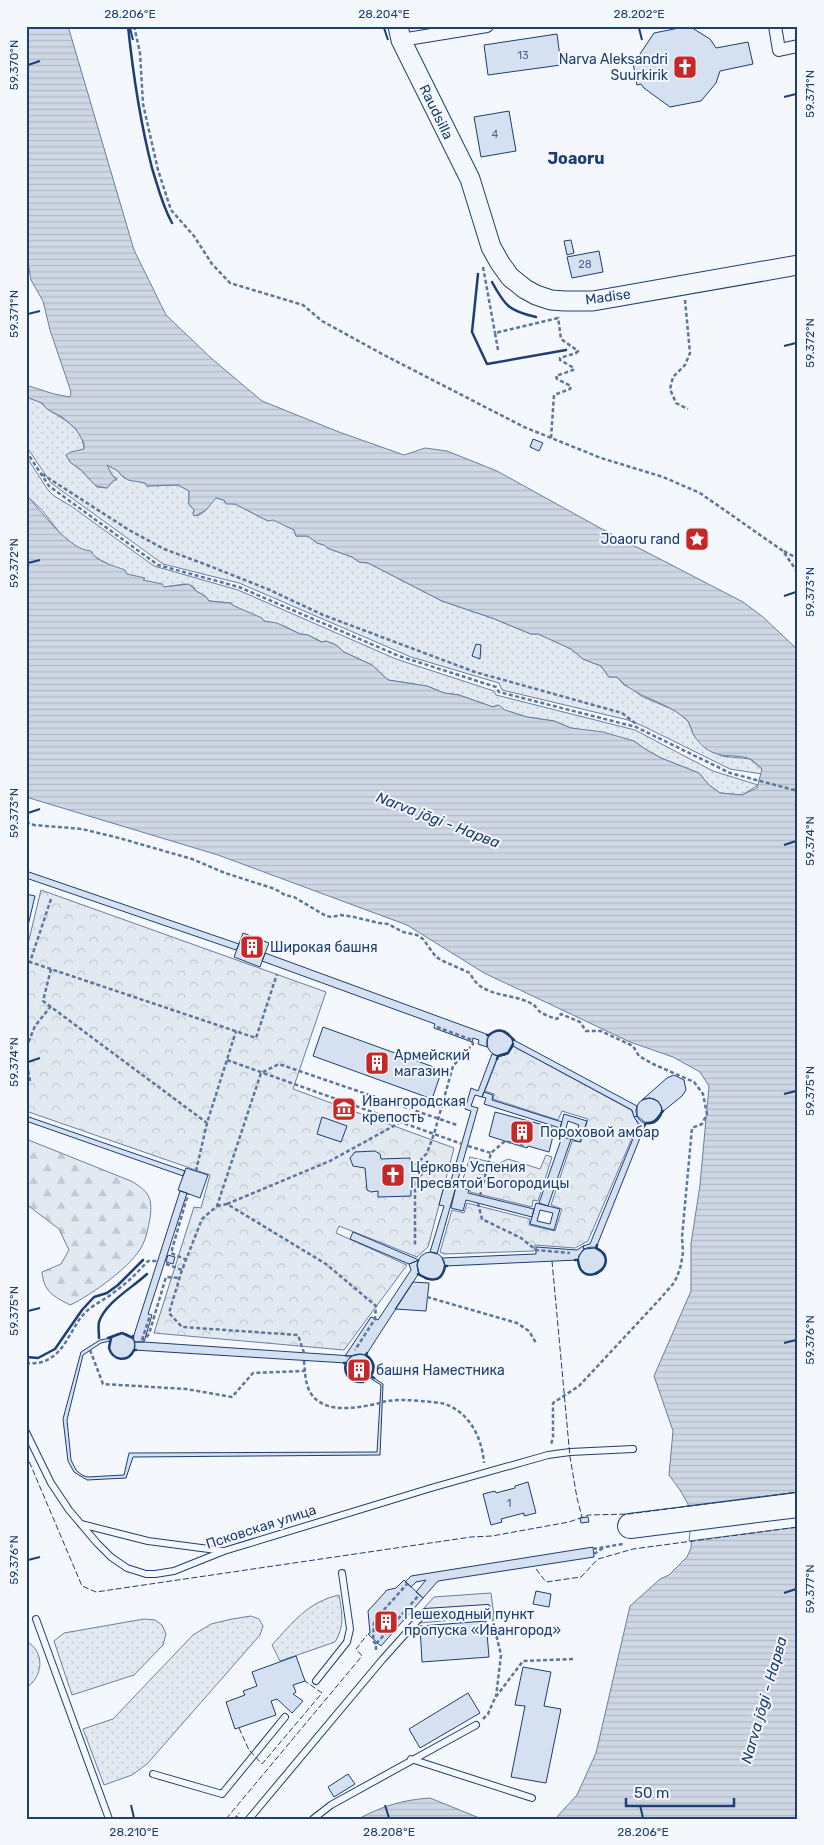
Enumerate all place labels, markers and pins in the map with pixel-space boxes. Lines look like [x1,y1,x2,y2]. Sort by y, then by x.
place label: Narva Aleksandri Suurkirik [559,51,669,84]
church icon: Narva Aleksandri Suurkirik [672,54,698,80]
place icon: Joaoru rand [684,526,710,552]
place label: Joaoru rand [600,531,680,548]
building icon: Широкая башня [239,934,265,960]
place label: Широкая башня [270,939,378,956]
place label: Армейский магазин [394,1047,470,1080]
building icon: Армейский магазин [364,1050,390,1076]
place label: Ивангородская крепость [362,1093,466,1126]
museum icon: Ивангородская крепость [331,1096,357,1122]
building icon: Пороховой амбар [509,1119,535,1145]
place label: Пороховой амбар [540,1124,659,1141]
place label: Церковь Успения Пресвятой Богородицы [410,1159,569,1192]
church icon: Церковь Успения Пресвятой Богородицы [380,1162,406,1188]
building icon: башня Наместника [346,1357,372,1383]
place label: башня Наместника [376,1362,505,1379]
place label: Пешеходный пункт пропуска «Ивангород» [404,1606,561,1639]
building icon: Пешеходный пункт пропуска «Ивангород» [373,1609,399,1635]

